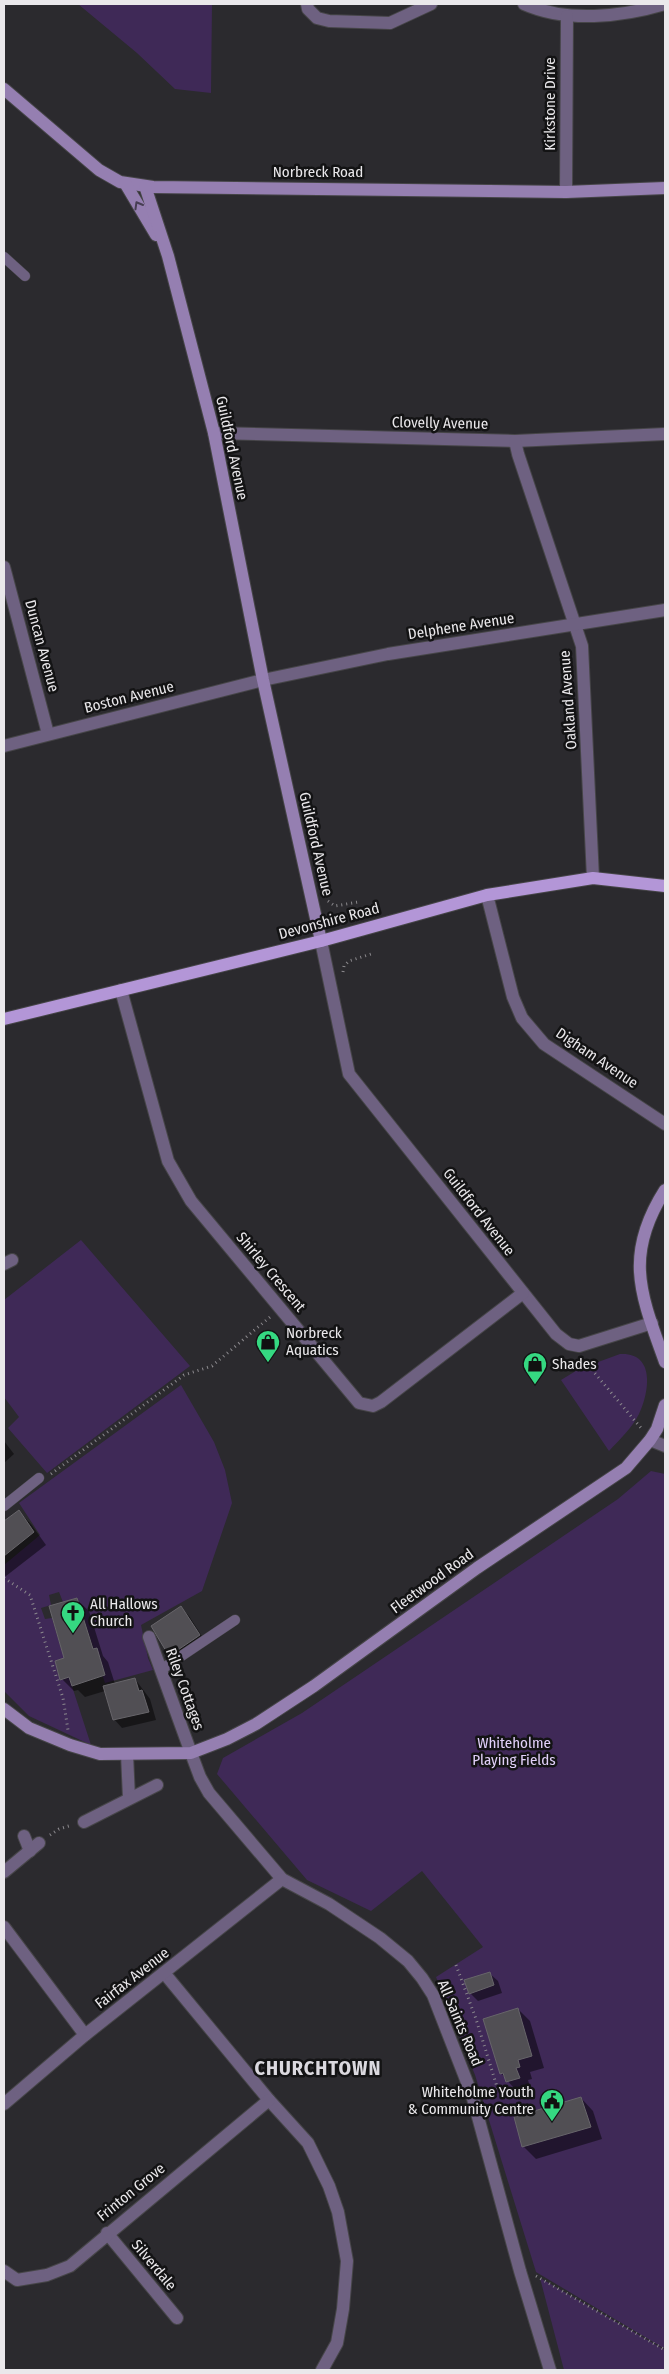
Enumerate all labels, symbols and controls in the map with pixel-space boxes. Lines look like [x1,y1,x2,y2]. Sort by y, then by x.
street label: Kirkstone Drive [541,57,559,151]
street label: Norbreck Road [273,163,363,181]
one-way arrow [134,201,144,210]
street label: Guildford Avenue [212,394,252,502]
street label: Clovelly Avenue [392,413,488,433]
street label: Duncan Avenue [21,598,63,694]
street label: Delphene Avenue [407,609,515,643]
street label: Oakland Avenue [556,650,580,750]
street label: Boston Avenue [82,677,176,717]
street label: Guildford Avenue [295,790,337,898]
street label: Devonshire Road [277,899,381,943]
street label: Digham Avenue [553,1024,641,1092]
street label: Guildford Avenue [439,1165,519,1259]
street label: Shirley Crescent [233,1229,310,1315]
place label: Norbreck Aquatics [286,1324,342,1359]
shop icon: Norbreck Aquatics [255,1329,281,1363]
shop icon: Shades [522,1351,548,1385]
place label: Shades [552,1355,597,1373]
street label: Fleetwood Road [387,1545,477,1617]
place label: All Hallows Church [90,1595,158,1630]
church icon: All Hallows Church [60,1600,86,1634]
street label: Riley Cottages [162,1645,208,1733]
park label: Whiteholme Playing Fields [472,1734,556,1769]
street label: Fairfax Avenue [91,1944,173,2012]
street label: All Saints Road [434,1977,486,2069]
district label: CHURCHTOWN [255,2056,381,2080]
place label: Whiteholme Youth & Community Centre [408,2083,534,2118]
public building icon: Whiteholme Youth & Community Centre [539,2088,565,2122]
street label: Frinton Grove [93,2159,169,2225]
street label: Silverdale [128,2236,180,2294]

